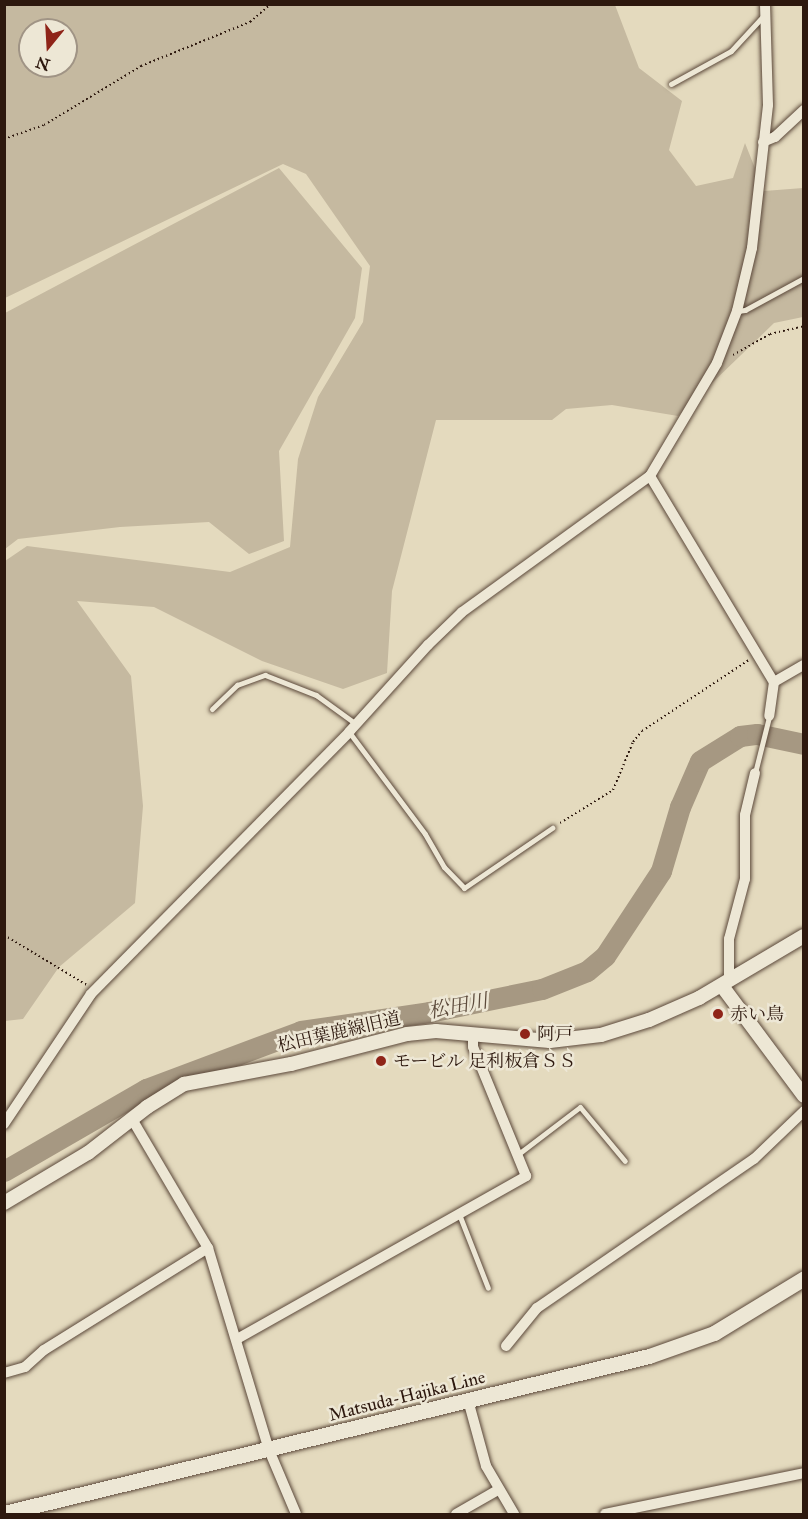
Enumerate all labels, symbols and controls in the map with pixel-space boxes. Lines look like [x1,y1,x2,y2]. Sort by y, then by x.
north arrow [18,18,78,78]
text: N [34,53,52,75]
water label: 松田川 [426,988,490,1024]
place label: 赤い鳥 [730,1003,784,1025]
street label: 松田葉鹿線旧道 [275,1007,403,1057]
marker: 赤い鳥 [711,1007,725,1021]
place label: 阿戸 [537,1023,573,1045]
marker: 阿戸 [518,1027,532,1041]
place label: モービル 足利板倉ＳＳ [393,1050,576,1072]
marker: モービル 足利板倉ＳＳ [374,1054,388,1068]
street label: Matsuda-Hajika Line [327,1366,487,1426]

